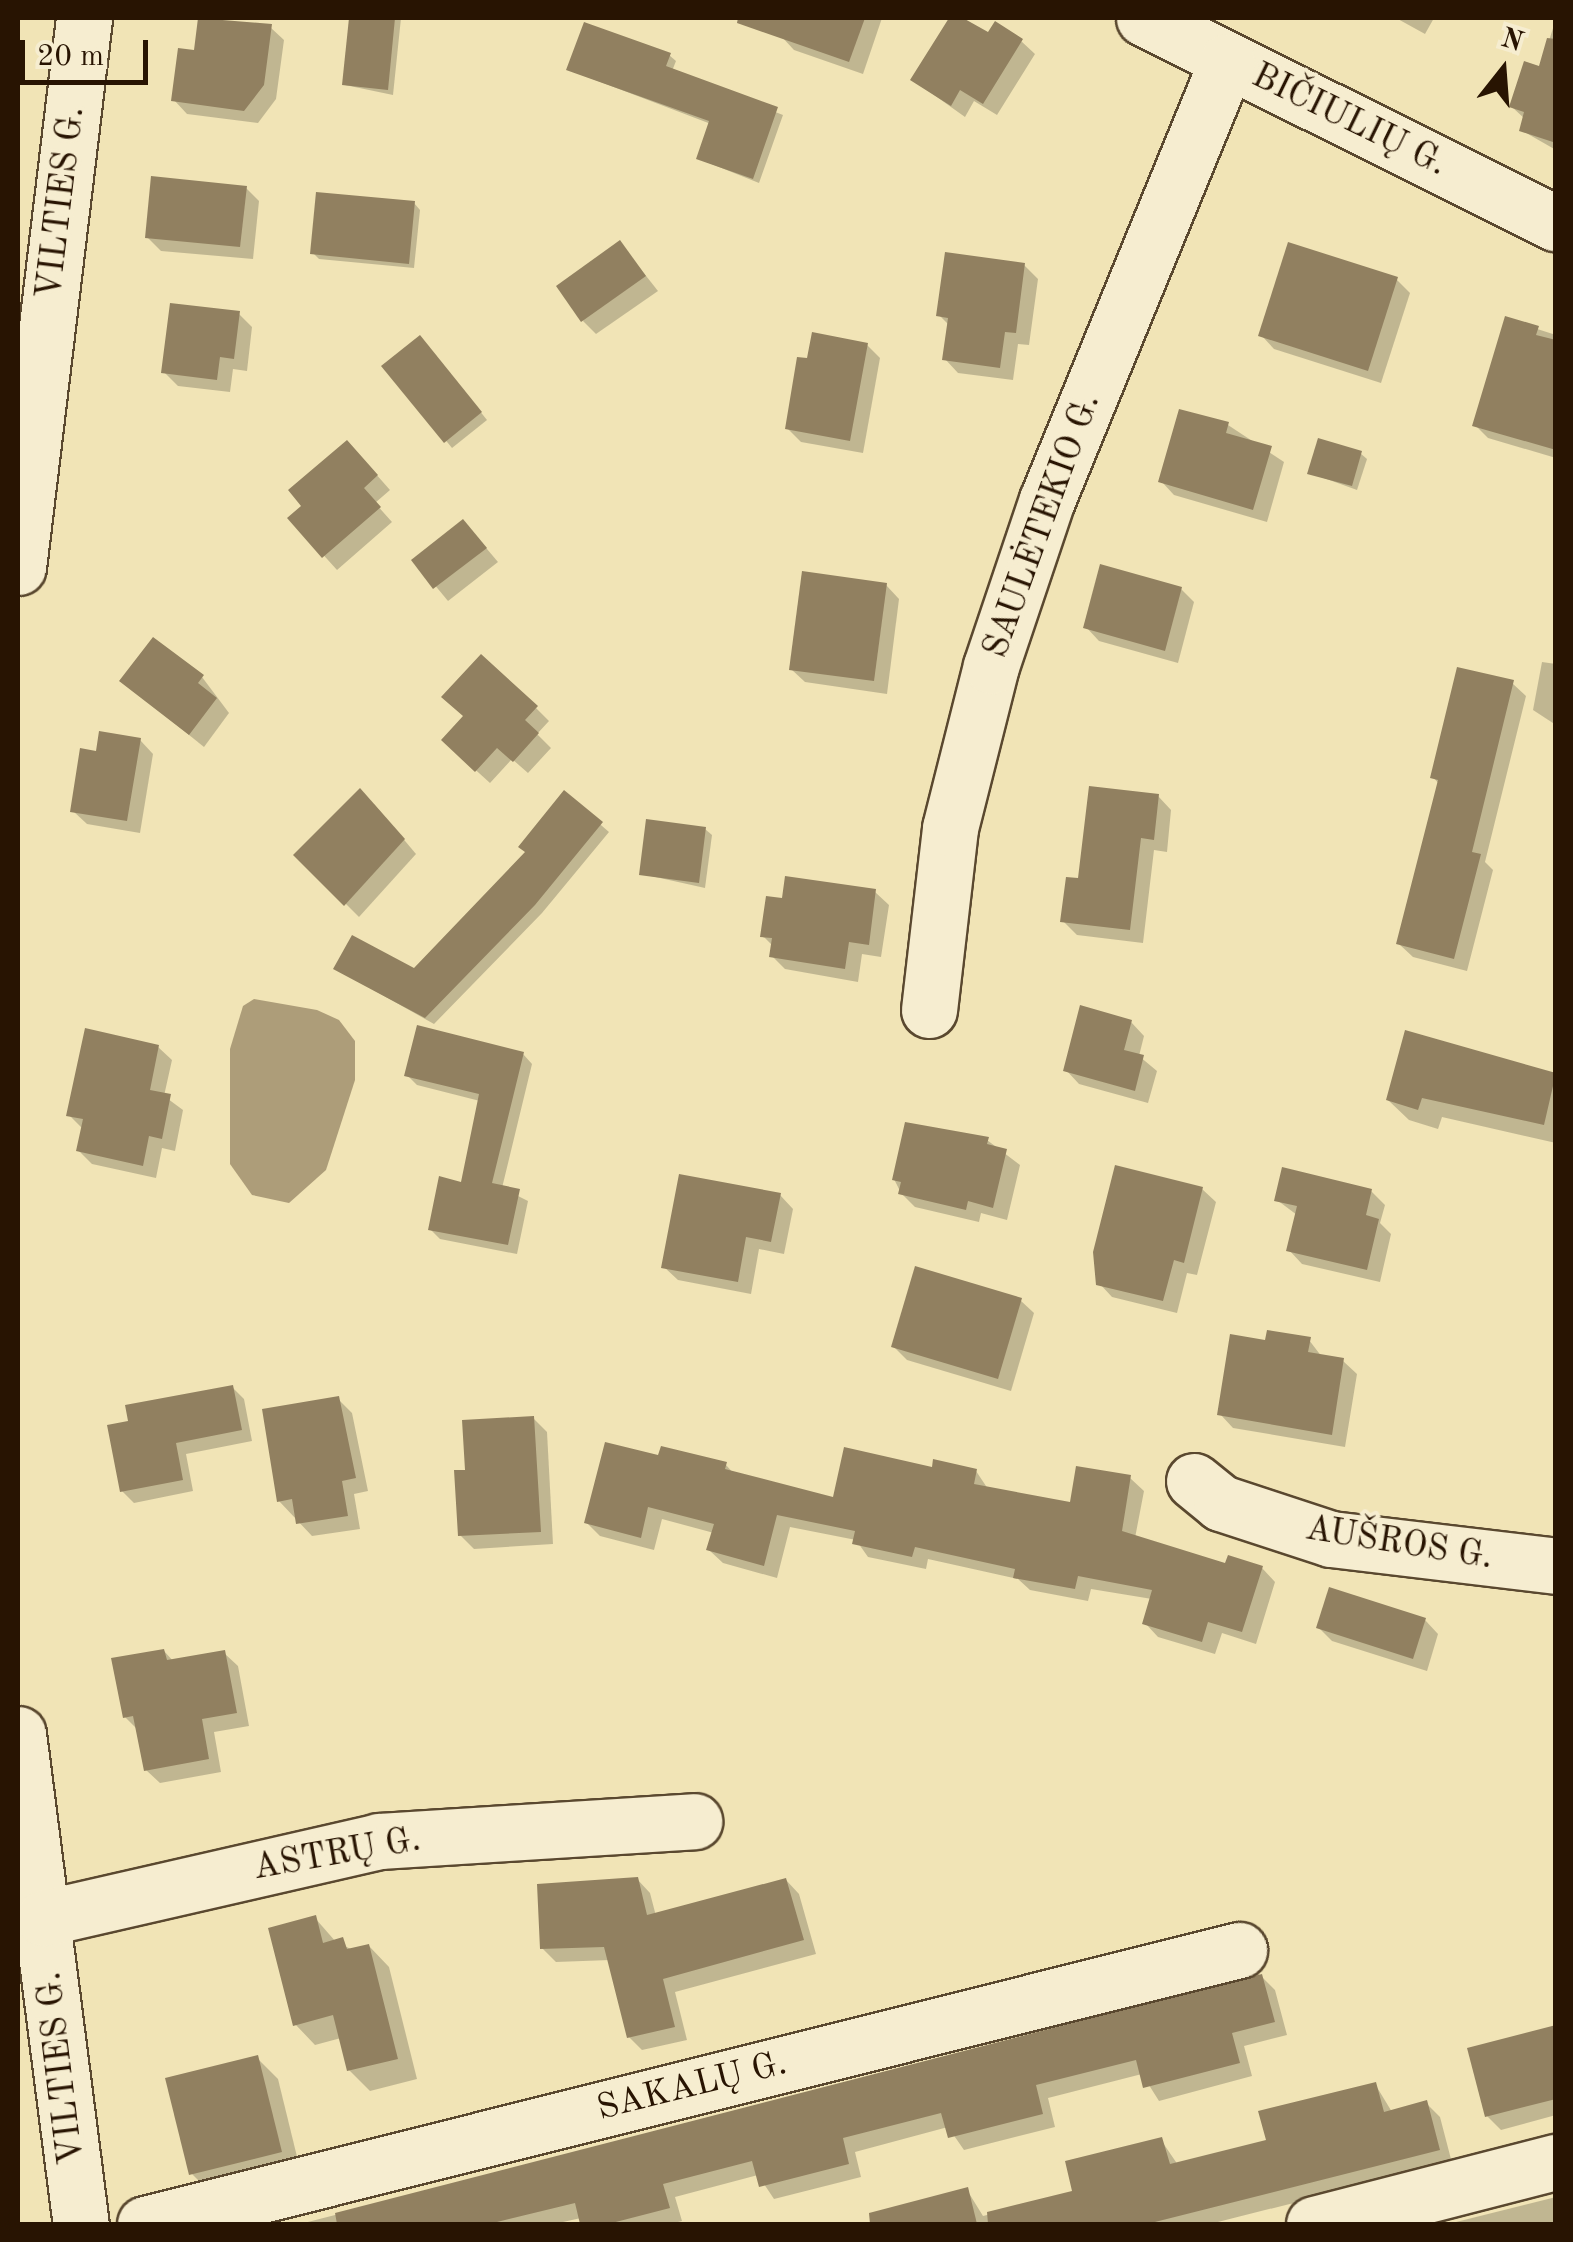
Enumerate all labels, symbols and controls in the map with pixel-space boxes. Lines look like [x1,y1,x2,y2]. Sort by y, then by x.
scale bar [25,20,152,82]
north arrow [1453,20,1553,120]
text: N [1497,25,1526,58]
text: 20 m [37,42,104,72]
street label: BIČIULIŲ G. [1245,56,1453,186]
street label: VILTIES G. [29,104,95,302]
street label: SAULĖTEKIO G. [976,388,1110,664]
street label: AUŠROS G. [1302,1508,1496,1580]
street label: ASTRŲ G. [250,1820,424,1890]
street label: VILTIES G. [29,1969,95,2167]
street label: SAKALŲ G. [593,2043,791,2131]

